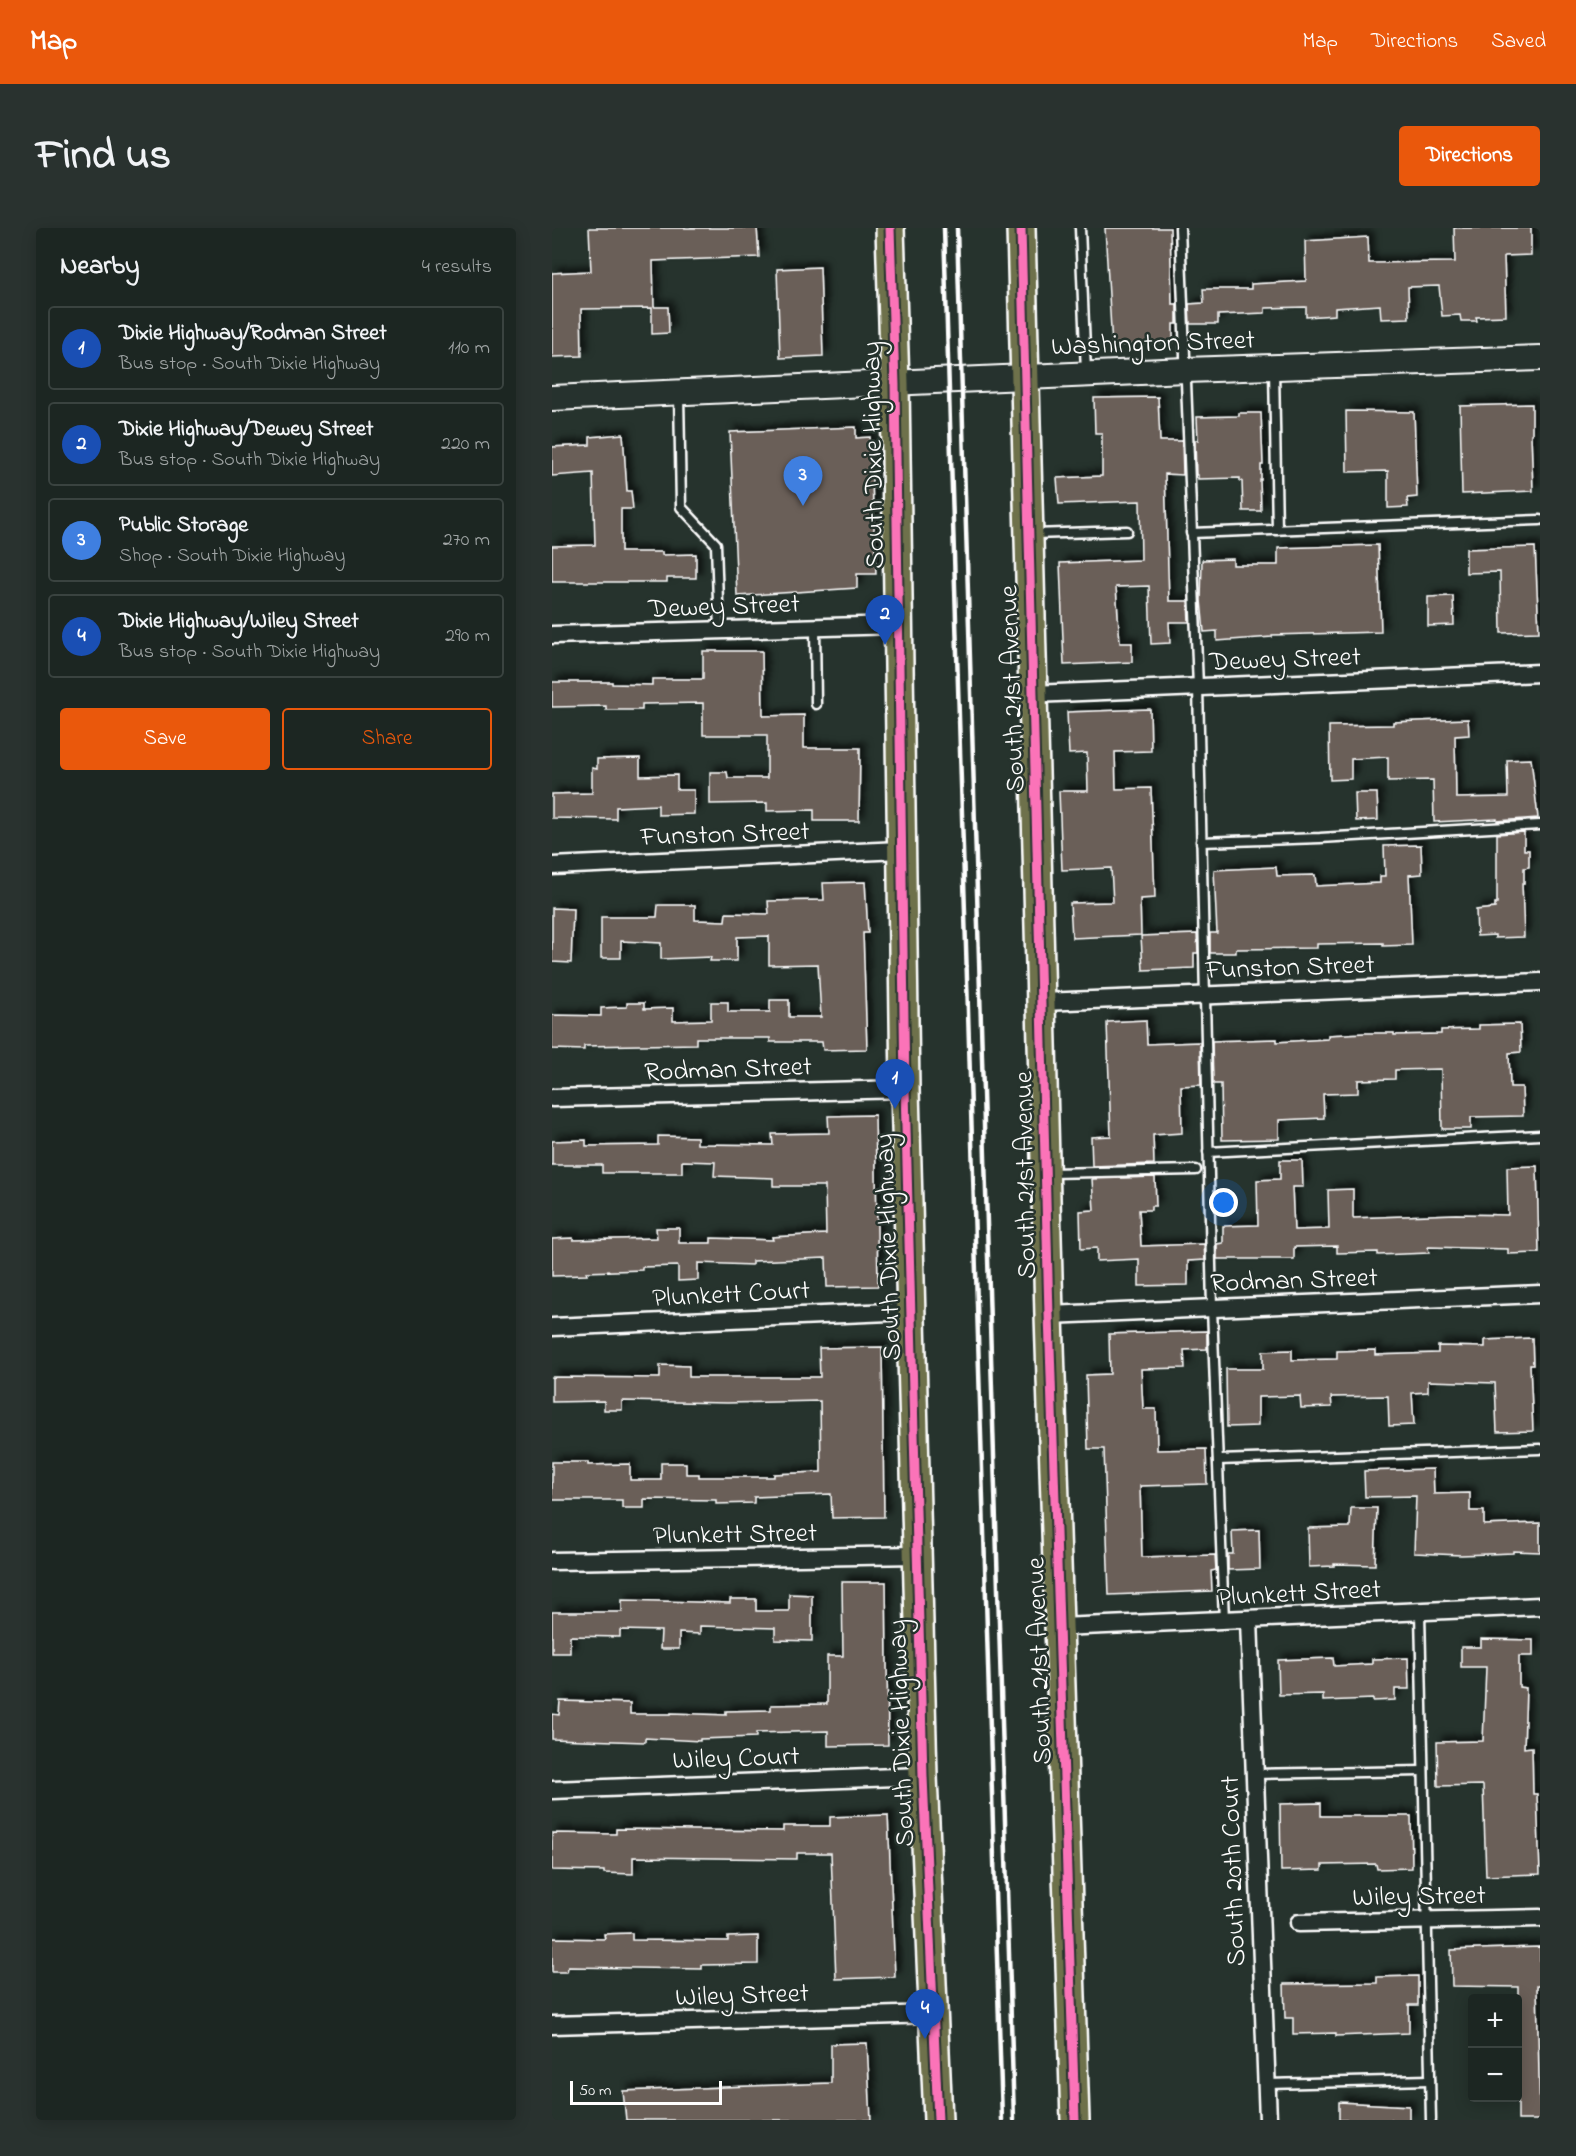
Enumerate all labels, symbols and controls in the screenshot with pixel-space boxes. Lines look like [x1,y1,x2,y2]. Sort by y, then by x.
text: Map [30,22,77,63]
text: Map [1302,27,1338,57]
text: Directions [1371,27,1458,57]
text: Saved [1491,27,1546,57]
text: Find us [36,126,171,187]
button: Directions [1399,126,1540,186]
text: Nearby [60,248,139,286]
text: 4 results [422,253,492,282]
text: Dixie Highway/Rodman Street [119,318,387,350]
street label: Washington Street [1051,321,1256,368]
text: 1 [78,334,85,363]
text: 110 m [448,334,490,363]
street label: South Dixie Highway [853,341,896,569]
text: Bus stop · South Dixie Highway [119,350,380,379]
text: Dixie Highway/Dewey Street [119,414,373,446]
text: 2 [77,430,86,459]
text: 220 m [441,430,490,459]
text: Bus stop · South Dixie Highway [119,446,380,475]
pin: 3 [784,456,822,506]
text: Public Storage [119,510,248,542]
text: 3 [77,526,86,555]
text: 270 m [443,526,490,555]
text: Shop · South Dixie Highway [119,542,345,571]
street label: South 21st Avenue [990,584,1037,793]
street label: Dewey Street [647,585,800,630]
pin: 2 [866,596,904,645]
text: Dixie Highway/Wiley Street [119,606,359,638]
text: 4 [77,622,86,651]
text: 290 m [445,622,490,651]
text: Bus stop · South Dixie Highway [119,638,380,667]
street label: Dewey Street [1208,638,1361,683]
button: Save [60,708,270,770]
button: Share [282,708,492,770]
street label: Funston Street [639,813,810,858]
street label: Funston Street [1204,946,1375,991]
street label: Rodman Street [644,1048,813,1093]
pin: 1 [876,1060,914,1109]
street label: South 21st Avenue [1005,1070,1048,1279]
street label: South Dixie Highway [866,1132,913,1361]
your location [1209,1188,1238,1217]
street label: Rodman Street [1210,1259,1379,1304]
street label: Plunkett Court [651,1272,811,1319]
street label: Plunkett Street [653,1515,817,1556]
street label: South 21st Avenue [1017,1556,1064,1765]
street label: Plunkett Street [1216,1571,1382,1618]
street label: South Dixie Highway [879,1618,926,1847]
street label: Wiley Court [672,1738,800,1781]
street label: South 20th Court [1212,1775,1257,1967]
street label: Wiley Street [1352,1877,1486,1918]
street label: Wiley Street [675,1975,810,2018]
pin: 4 [906,1990,944,2039]
map controls [1468,1994,1522,2102]
button: + [1468,1994,1522,2048]
button: − [1468,2048,1522,2102]
scale bar [570,2078,722,2106]
text: 50 m [579,2079,611,2103]

